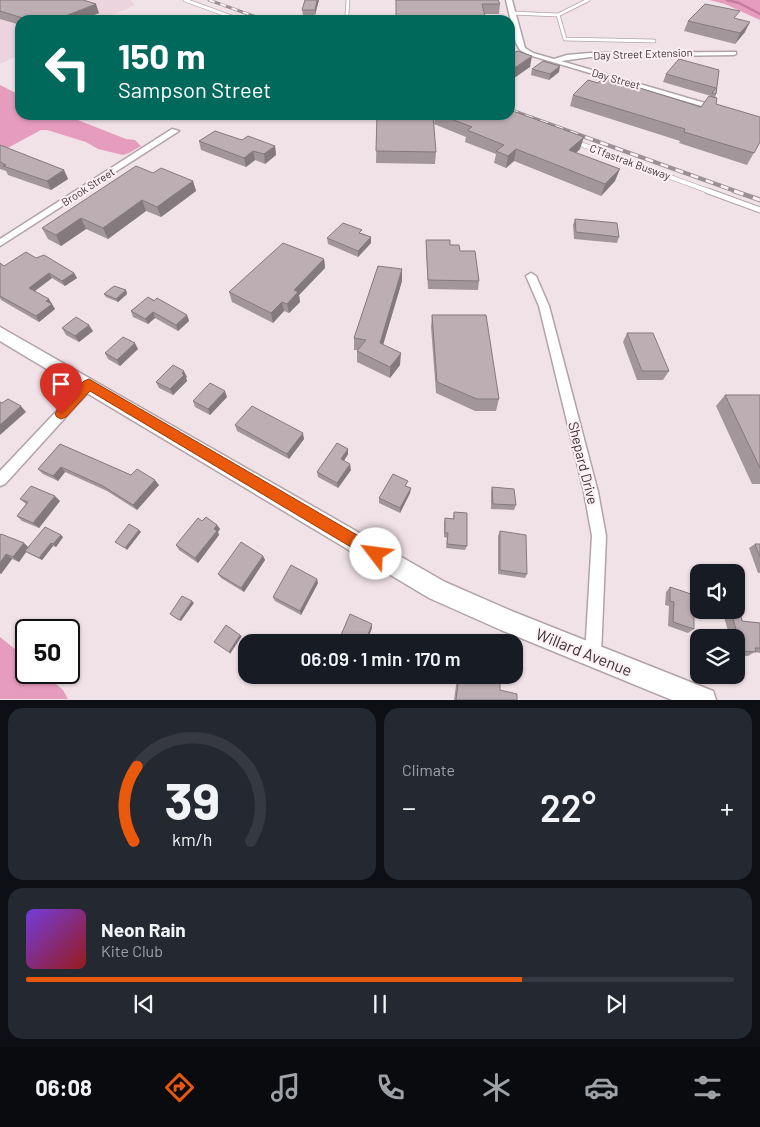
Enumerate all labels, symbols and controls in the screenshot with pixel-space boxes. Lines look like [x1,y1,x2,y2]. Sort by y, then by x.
text: 150 m [118,34,205,76]
icon: left [35,35,100,100]
street label: Day Street Extension [593,45,693,62]
street label: Day Street [591,65,642,92]
text: Sampson Street [118,76,271,102]
street label: CTfastrak Busway [588,141,672,182]
street label: Brook Street [59,165,117,209]
pin [40,363,82,414]
icon: arrive [47,370,75,398]
street label: Shepard Drive [565,420,602,506]
position arrow [349,527,401,579]
map controls [690,564,745,684]
button: sound [690,564,745,619]
speed limit sign: 50 [15,619,80,684]
street label: Willard Avenue [533,624,635,679]
button: layers [690,629,745,684]
text: 06:09 · 1 min · 170 m [301,647,460,670]
text: Climate [402,760,455,779]
text: 39 [164,768,220,830]
text: 22° [540,784,596,830]
text: − [402,790,416,824]
text: + [720,790,734,824]
text: km/h [172,828,212,850]
text: Neon Rain [101,918,186,941]
text: Kite Club [101,941,163,960]
icon: previous [130,990,158,1018]
icon: pause [366,990,394,1018]
icon: next [602,990,630,1018]
icon: directions [162,1070,197,1105]
icon: music [268,1070,303,1105]
icon: phone [373,1070,408,1105]
icon: climate [479,1070,514,1105]
icon: car [584,1070,619,1105]
icon: filters [690,1070,725,1105]
text: 06:08 [35,1074,92,1100]

